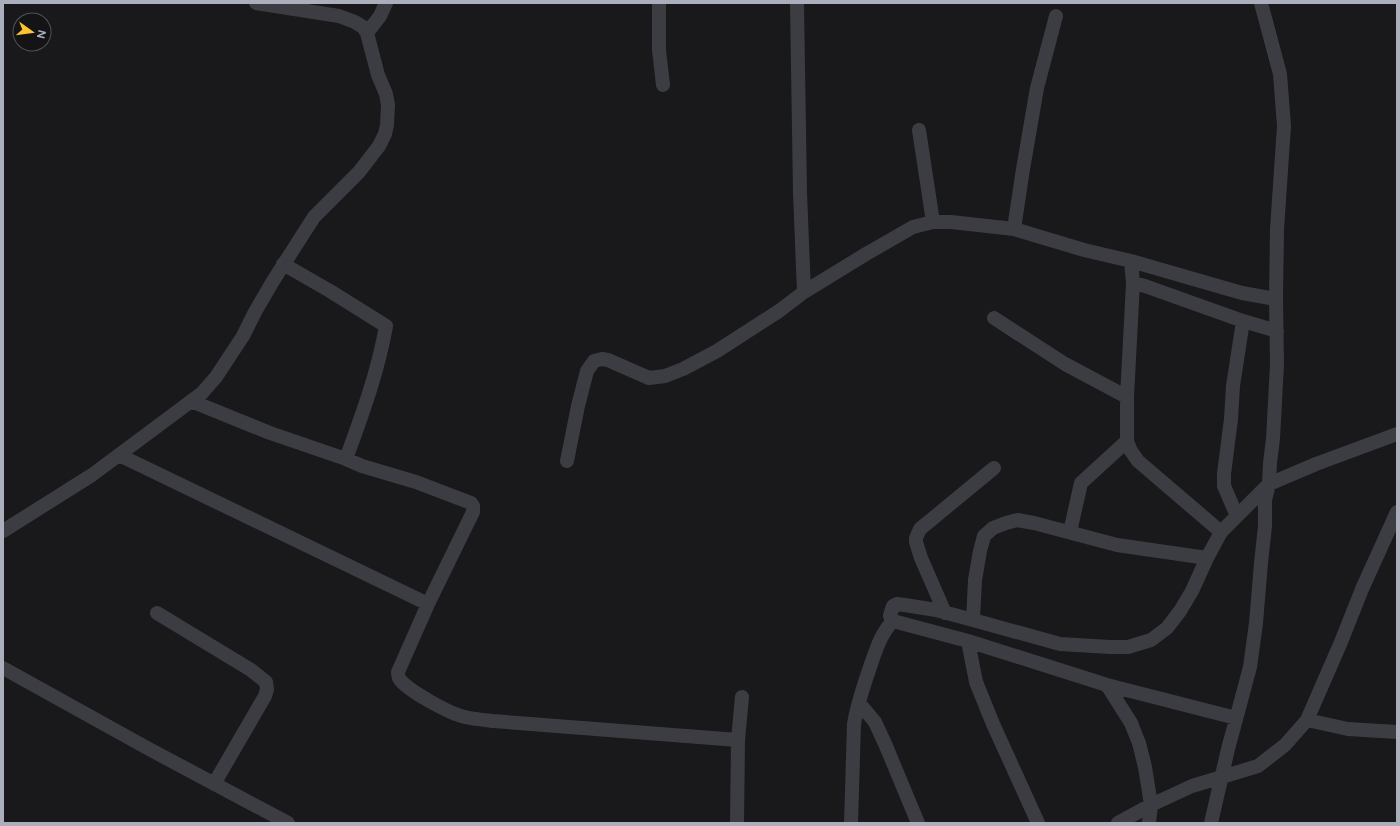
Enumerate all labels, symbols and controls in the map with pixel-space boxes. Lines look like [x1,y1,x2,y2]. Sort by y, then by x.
north arrow [12,12,52,52]
text: N [34,29,49,40]

